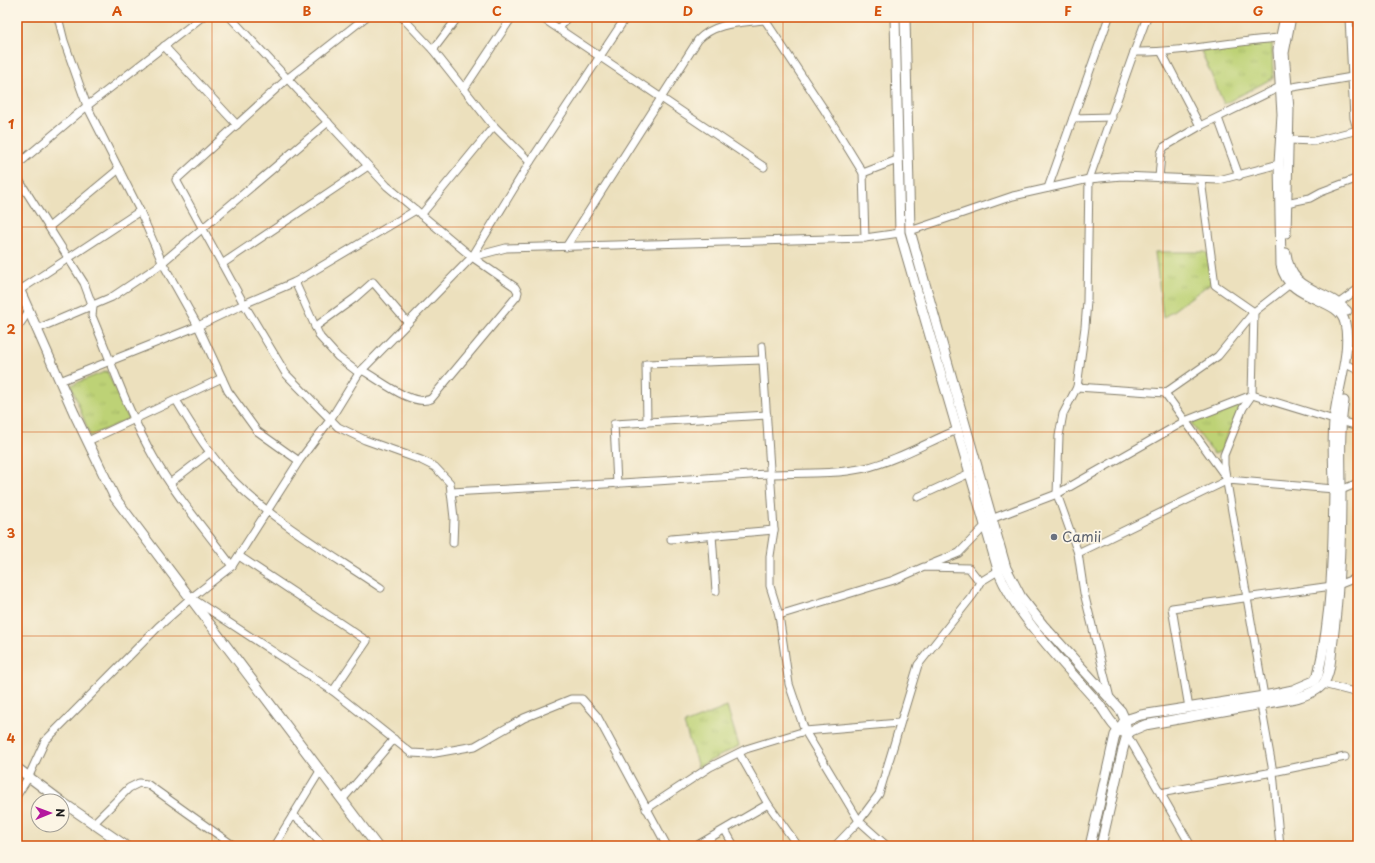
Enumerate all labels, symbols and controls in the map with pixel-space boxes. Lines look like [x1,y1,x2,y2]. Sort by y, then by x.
text: A [112,1,122,20]
text: B [303,1,312,20]
text: C [492,1,502,20]
text: D [683,1,693,20]
text: E [874,1,882,20]
text: F [1064,1,1072,20]
text: G [1253,1,1263,20]
text: 1 [8,114,14,133]
text: 2 [6,319,16,338]
text: 3 [7,523,16,542]
place label: Camii [1062,526,1102,547]
marker: Camii [1049,532,1059,542]
text: 4 [7,728,16,747]
north arrow [30,793,70,833]
text: N [52,808,69,818]

